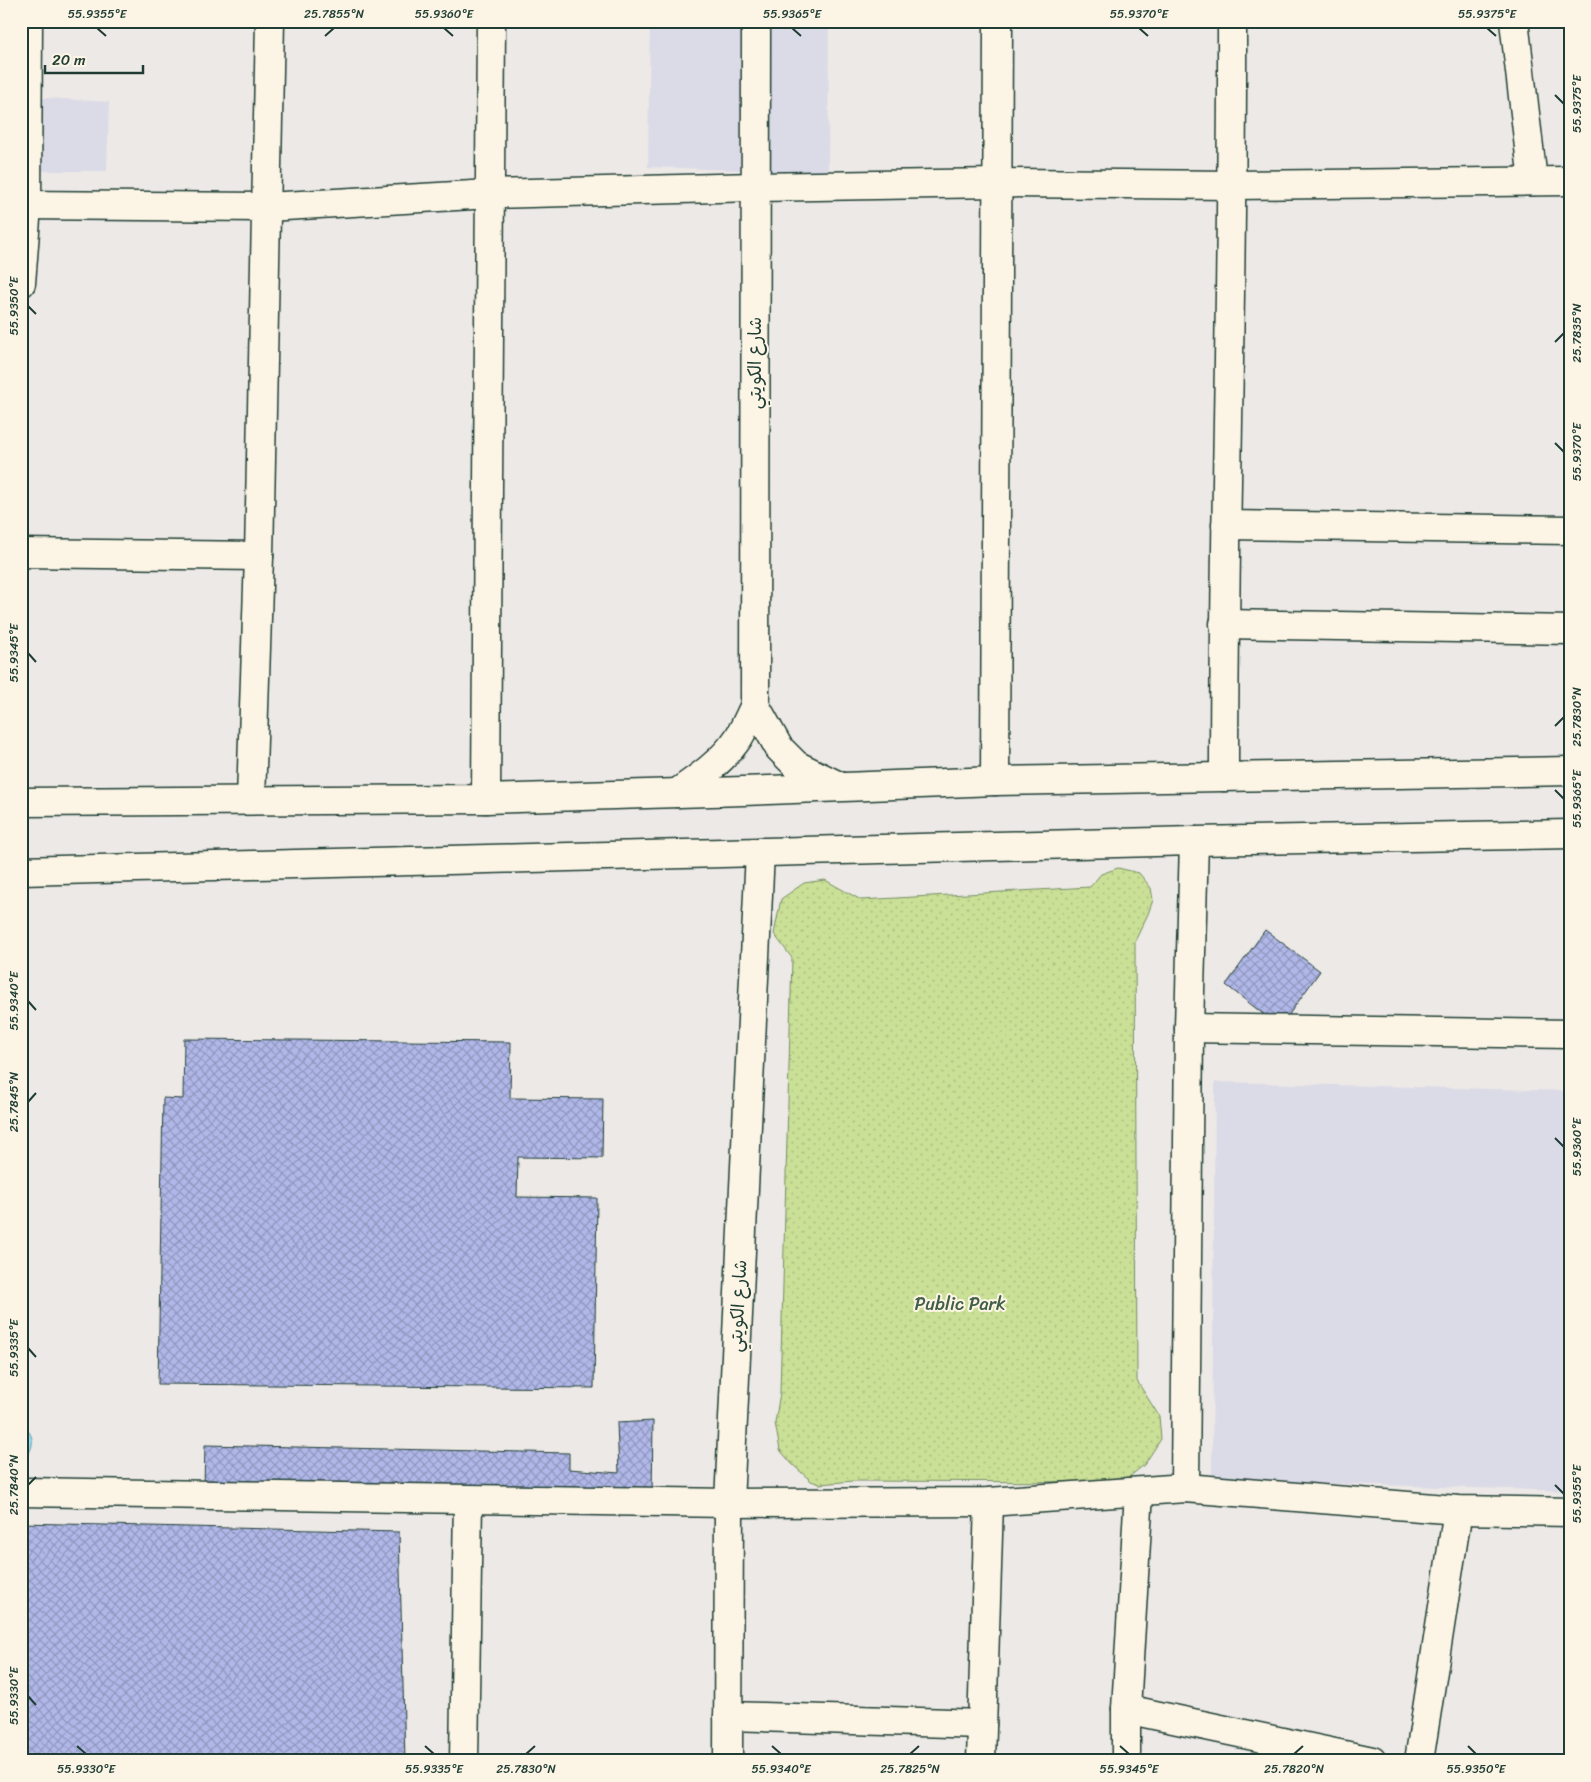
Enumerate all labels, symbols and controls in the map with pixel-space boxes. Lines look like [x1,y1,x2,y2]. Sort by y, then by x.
text: 55.9355°E [68,3,128,25]
text: 25.7855°N [304,3,365,25]
text: 55.9360°E [415,3,475,25]
text: 55.9365°E [763,3,822,25]
text: 55.9370°E [1110,3,1170,25]
text: 55.9375°E [1458,3,1517,25]
scale bar [45,42,142,74]
text: 20 m [52,47,86,73]
text: 55.9375°E [1566,74,1588,133]
text: 55.9350°E [3,275,25,335]
text: 25.7835°N [1566,303,1588,363]
street label: شارع الكويتي [739,317,771,409]
text: 55.9370°E [1566,421,1588,481]
text: 55.9345°E [3,622,25,682]
text: 25.7830°N [1566,687,1588,747]
text: 55.9365°E [1566,769,1588,828]
text: 55.9340°E [3,970,25,1031]
text: 25.7845°N [3,1071,25,1132]
text: 55.9360°E [1566,1116,1588,1176]
street label: شارع الكويتي [720,1259,756,1353]
park label: Public Park [914,1288,1006,1320]
text: 55.9335°E [3,1318,25,1377]
text: 25.7840°N [3,1454,25,1515]
text: 55.9355°E [1566,1463,1588,1523]
text: 55.9330°E [3,1666,25,1725]
text: 55.9330°E [57,1758,116,1780]
text: 55.9335°E [405,1758,464,1780]
text: 25.7830°N [496,1758,556,1780]
text: 55.9340°E [751,1758,812,1780]
text: 25.7825°N [880,1758,941,1780]
text: 55.9345°E [1100,1758,1160,1780]
text: 25.7820°N [1264,1758,1325,1780]
text: 55.9350°E [1447,1758,1507,1780]

